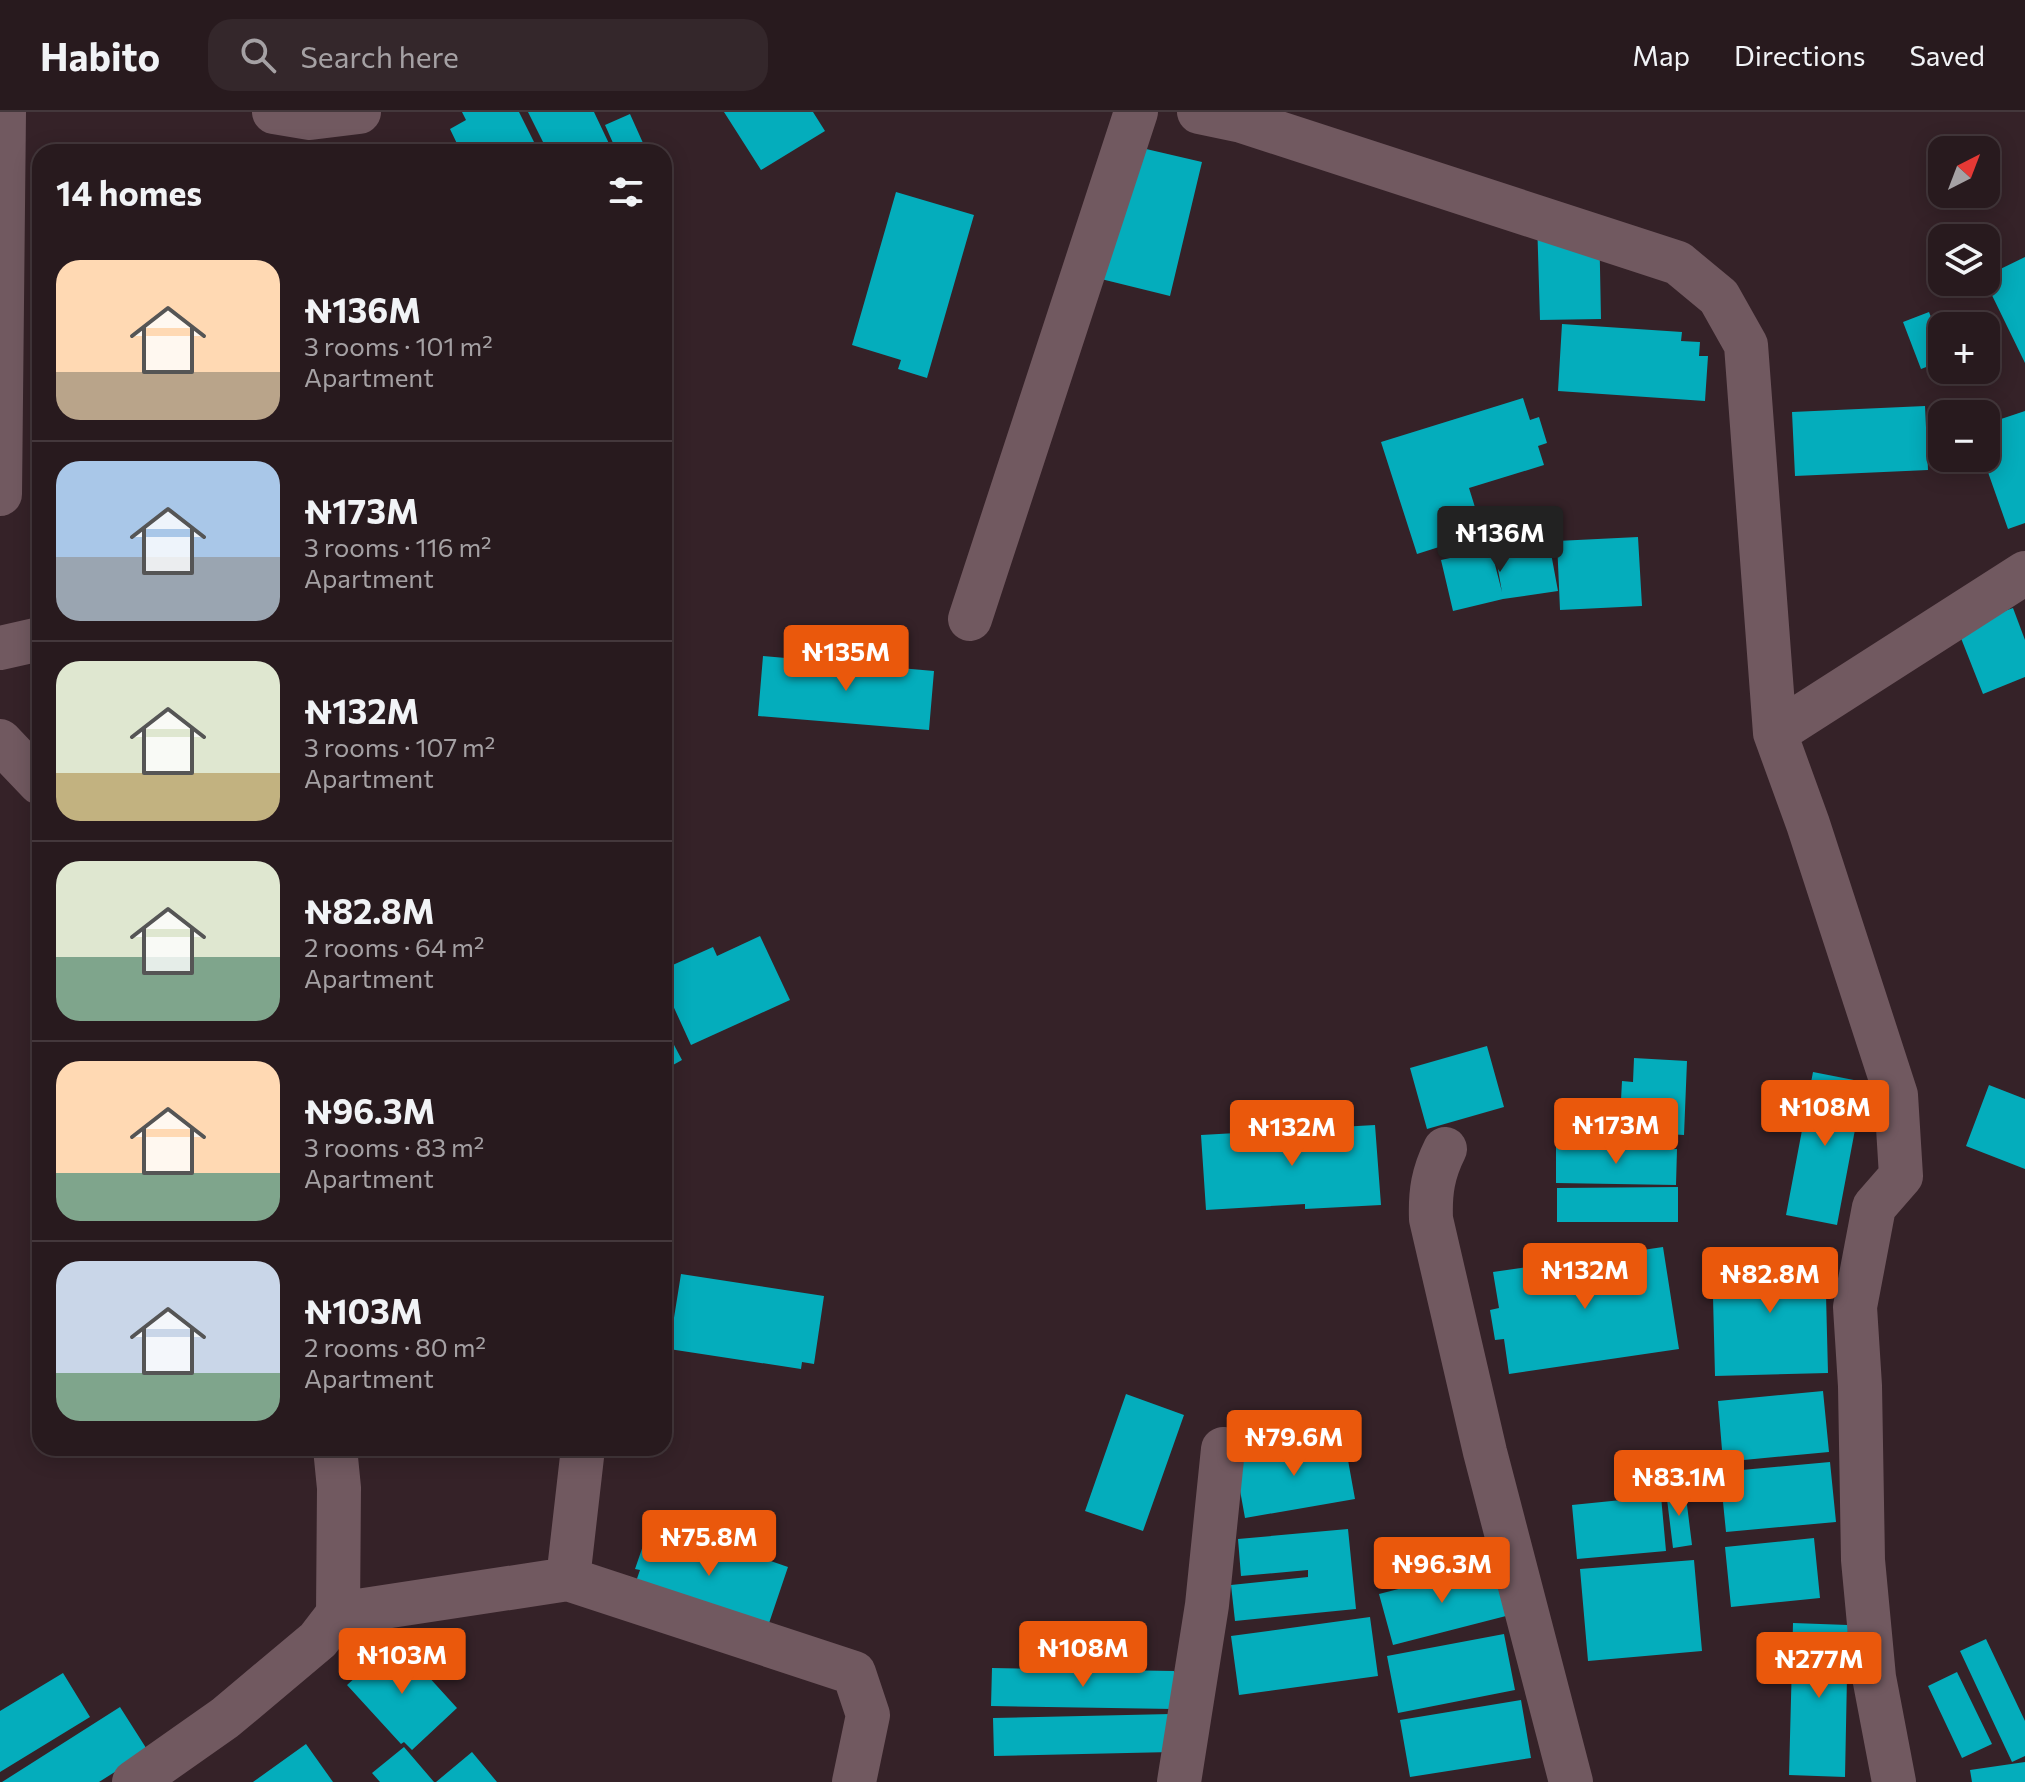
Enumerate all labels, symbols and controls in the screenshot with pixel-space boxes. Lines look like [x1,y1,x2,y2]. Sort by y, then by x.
search box [208,19,768,91]
text: Habito [40,32,160,79]
icon: search [236,33,280,77]
text: Search here [300,37,459,74]
text: Map [1632,38,1690,72]
text: Directions [1734,38,1865,72]
text: Saved [1909,38,1985,72]
north arrow [1928,136,2000,208]
map controls [1928,136,2000,472]
icon: filters [604,170,648,214]
text: 14 homes [56,171,202,213]
button: layers [1928,224,2000,296]
text: ₦136M [304,288,421,330]
icon: home [120,292,216,388]
button: + [1928,312,2000,384]
text: 3 rooms · 101 m² [304,330,493,361]
text: Apartment [304,361,434,392]
button: − [1928,400,2000,472]
text: ₦173M [304,489,419,531]
icon: home [120,493,216,589]
pin: ₦136M [1444,506,1556,574]
text: ₦136M [1455,516,1545,547]
text: 3 rooms · 116 m² [304,531,492,562]
text: Apartment [304,562,434,593]
pin: ₦135M [790,625,902,693]
text: ₦135M [802,635,890,666]
text: ₦132M [304,689,419,731]
icon: home [120,693,216,789]
text: 3 rooms · 107 m² [304,731,495,762]
text: Apartment [304,762,434,793]
text: ₦82.8M [304,889,435,931]
icon: home [120,893,216,989]
text: 2 rooms · 64 m² [304,931,485,962]
text: Apartment [304,962,434,993]
pin: ₦108M [1769,1080,1881,1148]
text: ₦96.3M [304,1089,435,1131]
text: ₦108M [1779,1090,1871,1121]
icon: home [120,1093,216,1189]
pin: ₦173M [1560,1098,1672,1166]
pin: ₦132M [1236,1100,1348,1168]
text: ₦173M [1572,1108,1660,1139]
text: ₦132M [1248,1110,1336,1141]
text: 3 rooms · 83 m² [304,1131,484,1162]
text: Apartment [304,1162,434,1193]
pin: ₦132M [1529,1243,1641,1311]
pin: ₦82.8M [1705,1247,1835,1315]
text: ₦132M [1541,1253,1629,1284]
text: ₦82.8M [1720,1257,1820,1288]
text: ₦103M [304,1289,422,1331]
icon: home [120,1293,216,1389]
text: 2 rooms · 80 m² [304,1331,486,1362]
text: Apartment [304,1362,434,1393]
pin: ₦79.6M [1229,1410,1359,1478]
text: ₦79.6M [1245,1420,1343,1451]
pin: ₦83.1M [1614,1450,1744,1518]
text: ₦83.1M [1632,1460,1726,1491]
pin: ₦75.8M [644,1510,774,1578]
text: ₦75.8M [660,1520,758,1551]
pin: ₦96.3M [1377,1537,1507,1605]
text: ₦96.3M [1392,1547,1492,1578]
pin: ₦108M [1027,1621,1139,1689]
pin: ₦103M [346,1628,458,1696]
text: ₦108M [1037,1631,1129,1662]
pin: ₦277M [1763,1632,1875,1700]
text: ₦103M [357,1638,447,1669]
text: ₦277M [1774,1642,1864,1673]

